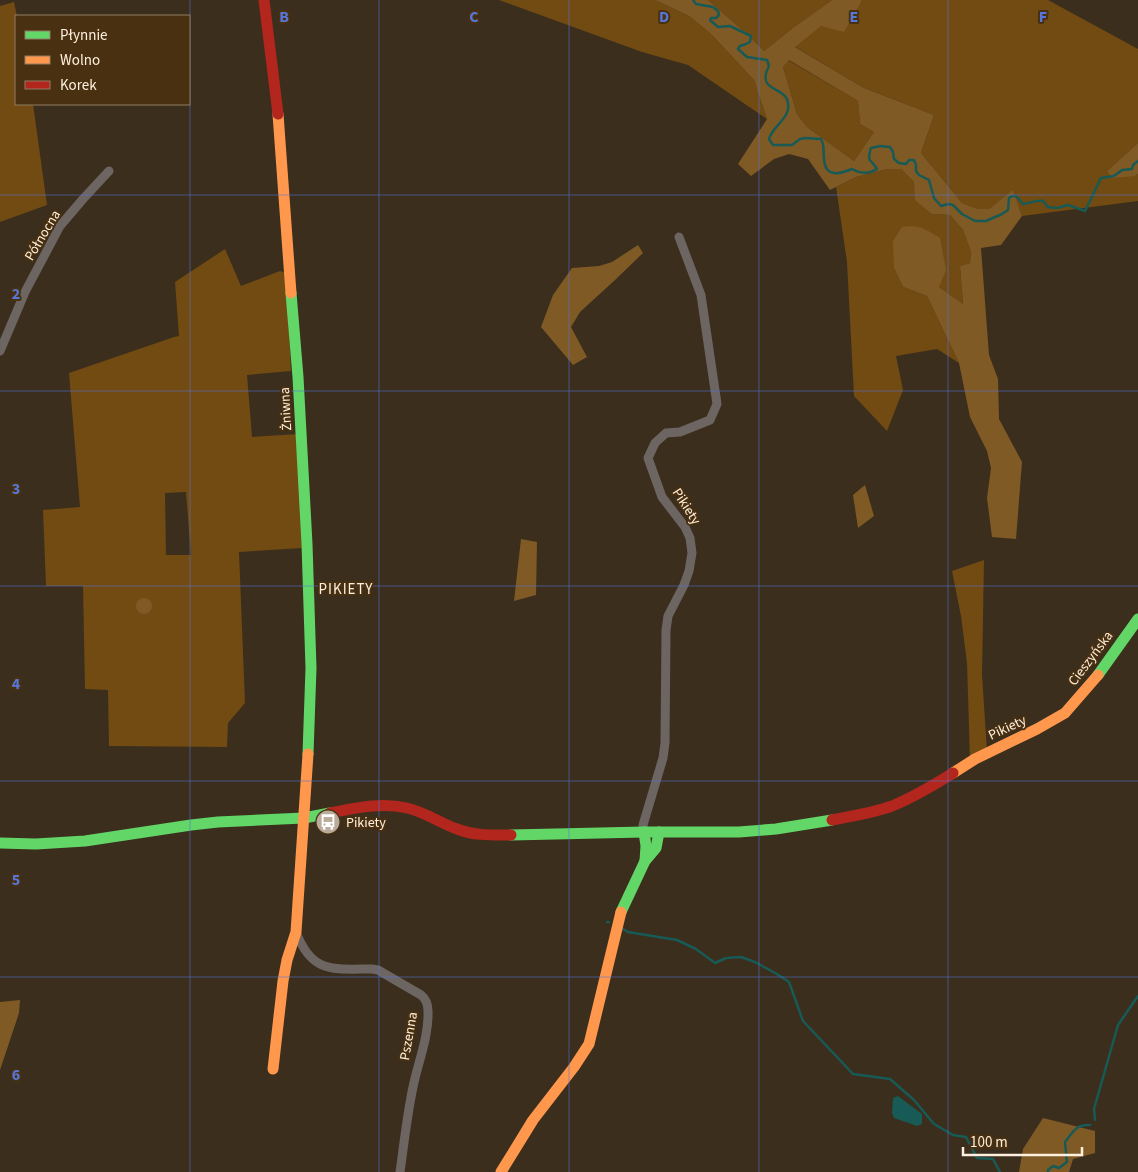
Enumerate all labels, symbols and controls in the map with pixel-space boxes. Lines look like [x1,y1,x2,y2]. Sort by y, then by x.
text: B [279,6,289,28]
text: C [469,6,479,28]
text: D [659,6,669,28]
text: E [850,6,858,28]
text: F [1039,6,1047,28]
legend [15,15,190,105]
text: Płynnie [60,25,108,46]
text: Wolno [60,50,100,71]
text: Korek [60,75,97,96]
street label: Północna [20,206,66,265]
text: 2 [12,283,20,305]
street label: Żniwna [275,387,297,431]
text: 3 [12,478,20,500]
street label: Pikiety [667,484,706,529]
district label: PIKIETY [319,579,373,600]
street label: Cieszyńska [1064,627,1118,690]
text: 4 [12,673,21,695]
street label: Pikiety [985,710,1030,745]
bus stop icon: Pikiety [315,809,341,835]
place label: Pikiety [346,813,386,833]
text: 5 [12,869,20,891]
street label: Pszenna [395,1010,423,1062]
text: 6 [12,1064,20,1086]
scale bar [963,1124,1082,1156]
text: 100 m [970,1132,1008,1153]

